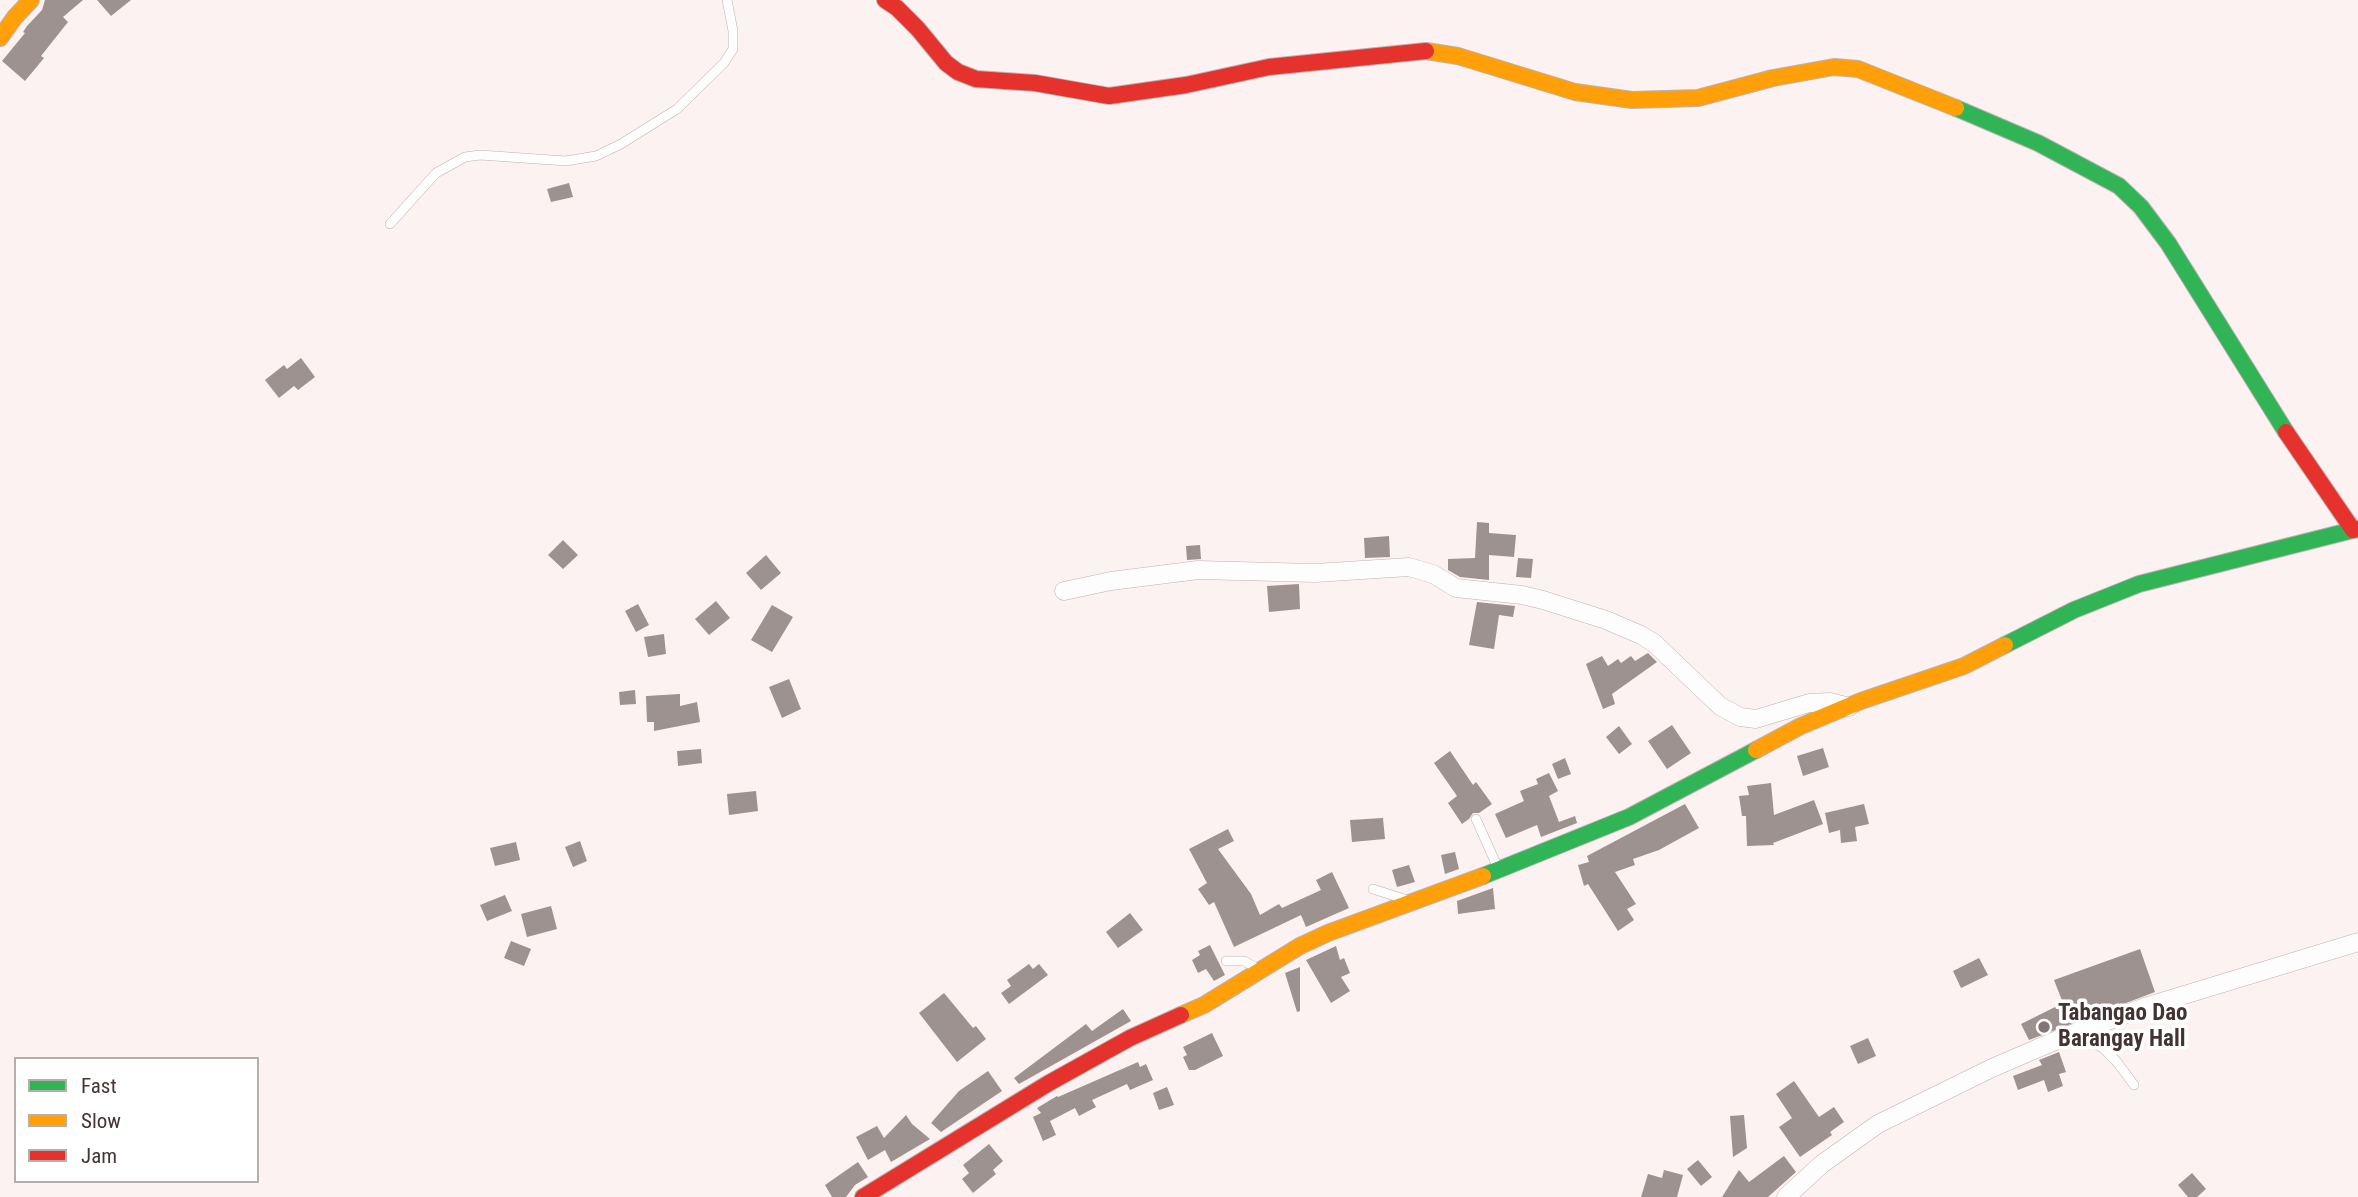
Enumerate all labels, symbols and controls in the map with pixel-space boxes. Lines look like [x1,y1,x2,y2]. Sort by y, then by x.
place label: Tabangao Dao Barangay Hall [2058,1000,2187,1054]
marker: Tabangao Dao Barangay Hall [2036,1019,2052,1035]
legend [14,1057,259,1183]
text: Fast [81,1074,117,1098]
text: Slow [81,1109,121,1133]
text: Jam [81,1144,117,1168]

